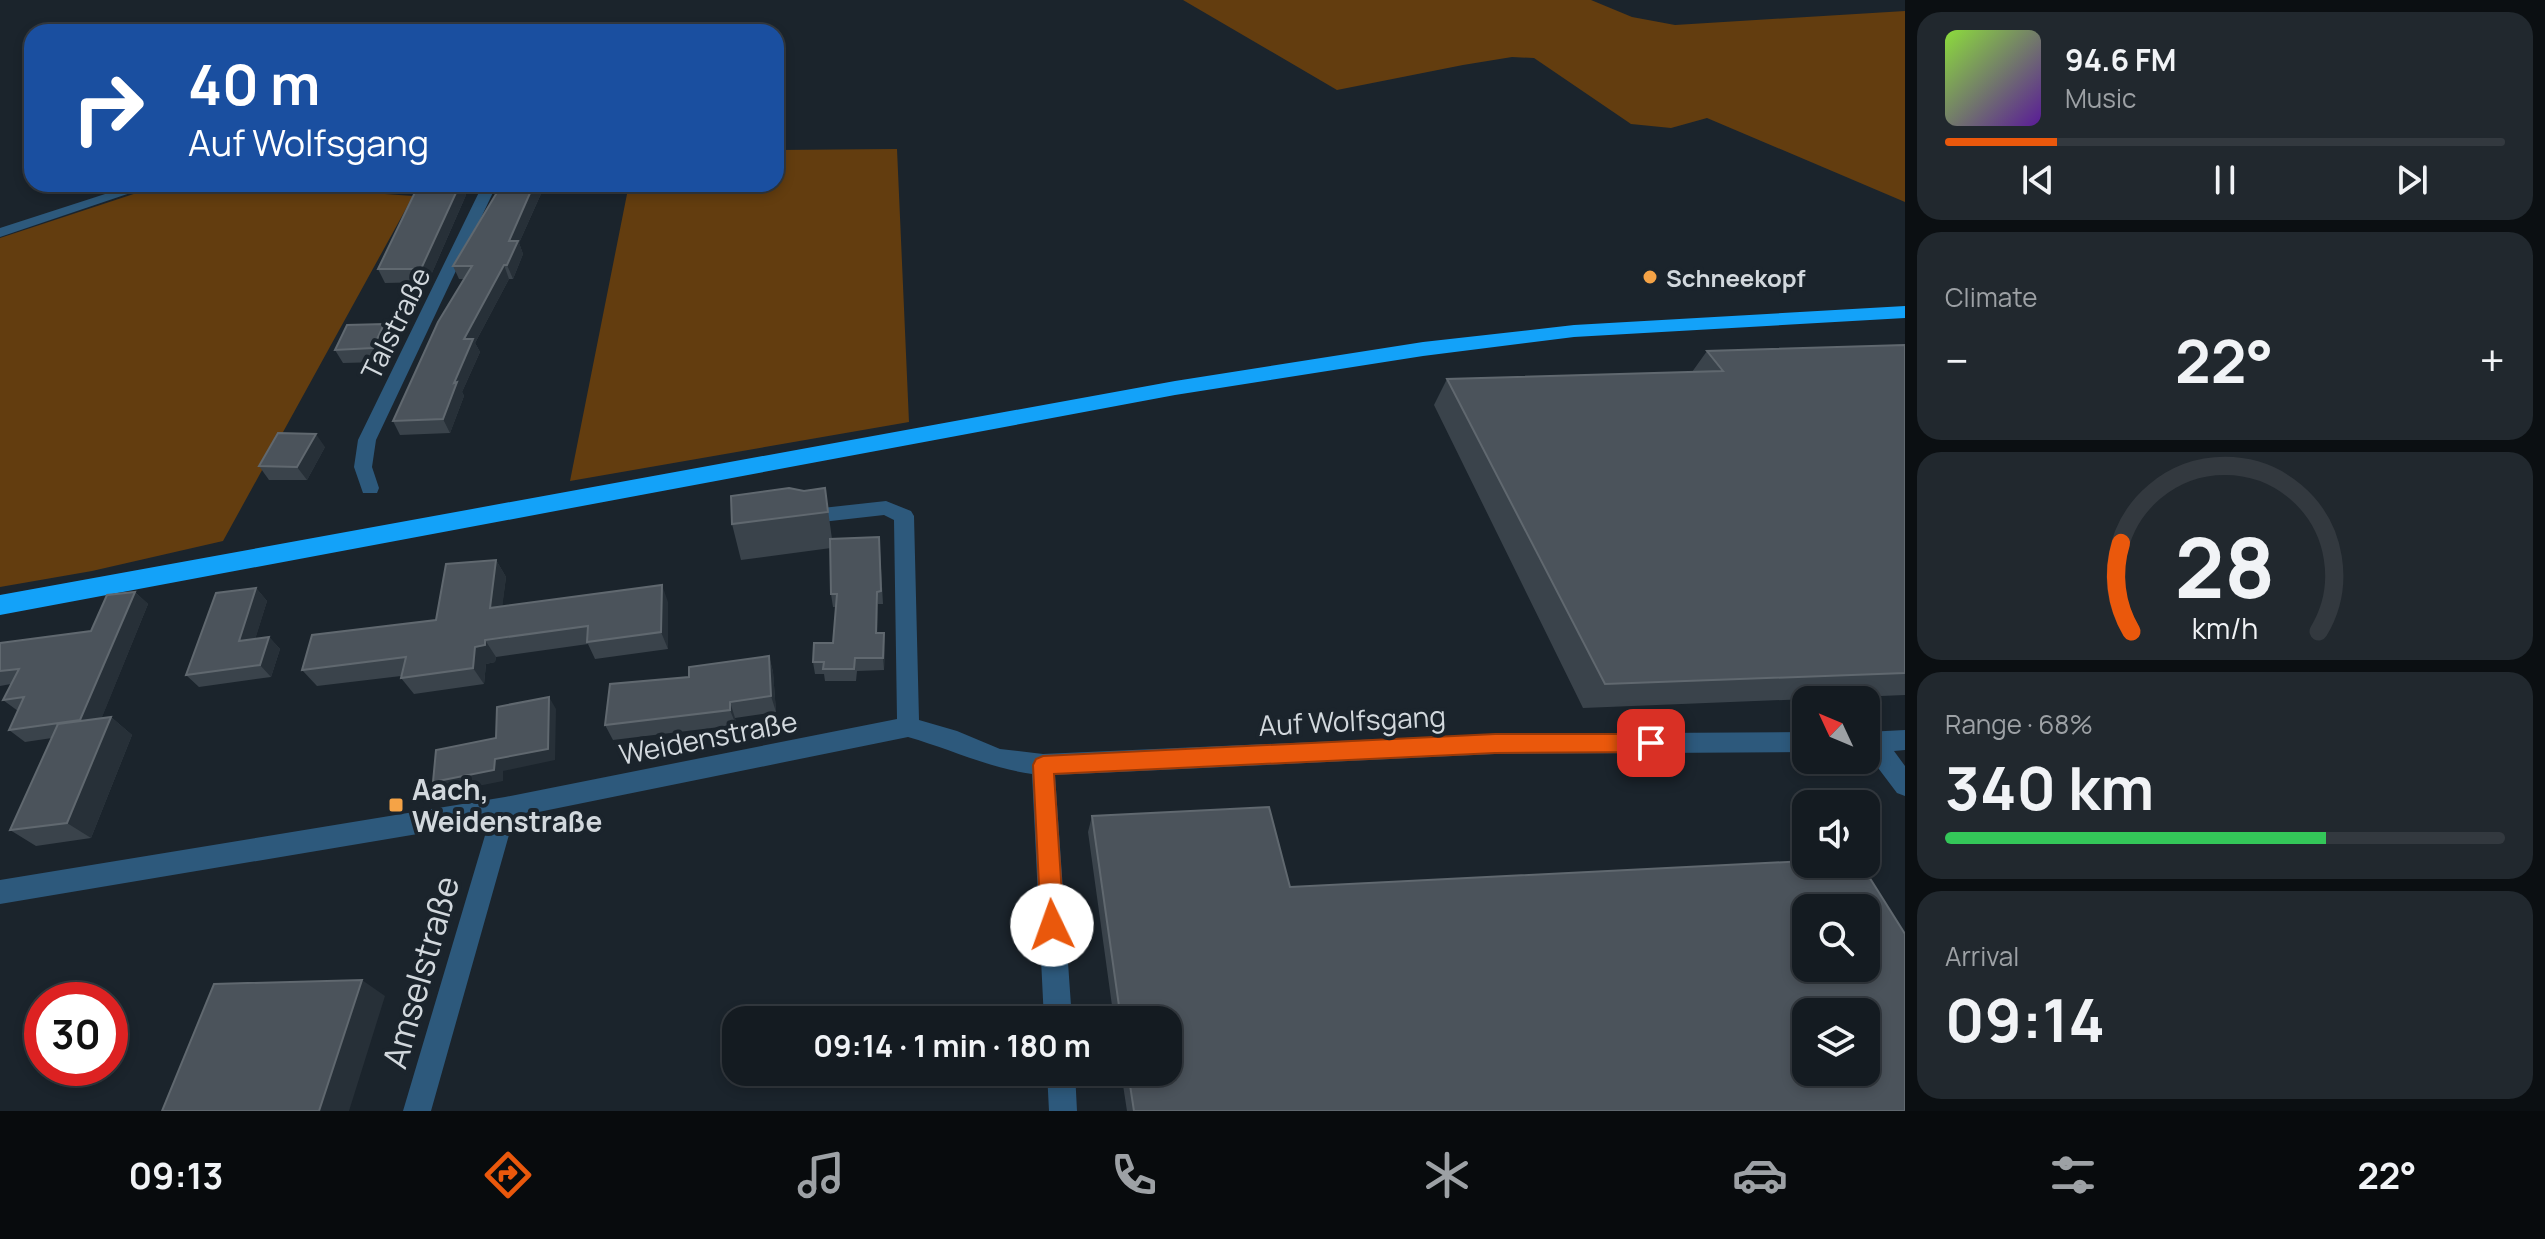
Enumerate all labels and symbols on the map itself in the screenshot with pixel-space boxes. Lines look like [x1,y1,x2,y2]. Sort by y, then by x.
street label: Talstraße [351,260,439,386]
place label: Schneekopf [1666,261,1806,294]
marker: Schneekopf [1641,268,1659,286]
north arrow [1792,686,1880,774]
street label: Auf Wolfsgang [1257,696,1447,744]
street label: Weidenstraße [616,701,800,773]
pin [1617,709,1685,777]
place label: Aach, Weidenstraße [412,770,602,840]
marker: Aach, Weidenstraße [387,796,405,814]
street label: Amselstraße [371,870,469,1074]
position arrow [1010,883,1094,967]
speed limit sign: 30 [24,982,128,1086]

